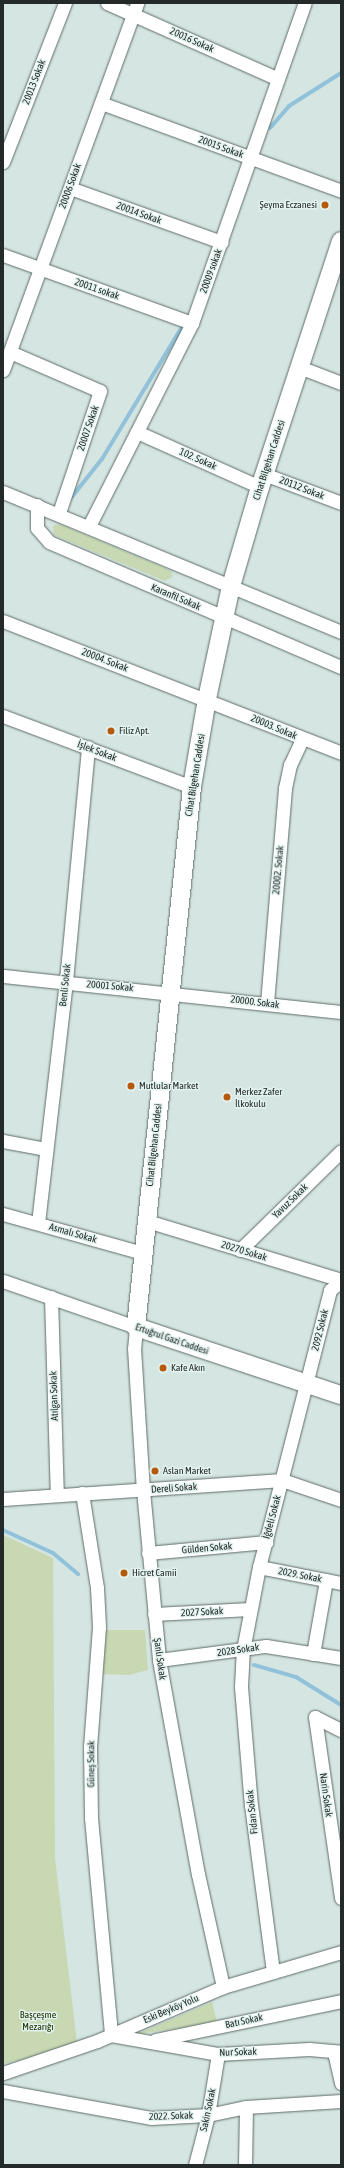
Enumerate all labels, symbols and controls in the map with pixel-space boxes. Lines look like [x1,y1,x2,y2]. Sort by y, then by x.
street label: 20016 Sokak [168,25,216,55]
street label: 20013 Sokak [20,58,48,106]
street label: 20015 Sokak [197,133,245,161]
street label: 20006 Sokak [56,162,84,210]
street label: 20014 Sokak [115,199,163,227]
place label: Şeyma Eczanesi [260,199,317,211]
marker: Şeyma Eczanesi [320,200,330,210]
street label: 20009 sokak [197,247,225,295]
street label: 20011 sokak [73,276,121,302]
street label: 20007 Sokak [75,404,101,452]
street label: Cihat Bilgehan Caddesi [250,418,288,502]
street label: 102. Sokak [177,445,219,473]
street label: 20112 Sokak [278,474,326,502]
street label: Karanfil Sokak [149,581,203,613]
street label: 20004. Sokak [80,646,130,674]
street label: 20003. Sokak [249,712,299,742]
place label: Filiz Apt. [119,725,150,737]
marker: Filiz Apt. [106,726,116,736]
street label: Cihat Bilgehan Caddesi [183,733,207,817]
street label: İşlek Sokak [76,738,118,764]
street label: 20002. Sokak [270,845,286,895]
street label: Benli Sokak [57,963,73,1007]
street label: 20001 Sokak [86,978,134,994]
street label: 20000. Sokak [230,993,280,1011]
place label: Mutlular Market [139,1080,198,1092]
marker: Mutlular Market [126,1081,136,1091]
place label: Merkez Zafer İlkokulu [235,1085,282,1108]
marker: Merkez Zafer İlkokulu [222,1092,232,1102]
street label: Cihat Bilgehan Caddesi [144,1103,164,1187]
street label: Yavuz Sokak [270,1181,310,1221]
street label: Asmalı Sokak [48,1220,98,1246]
street label: 20270 Sokak [220,1238,268,1264]
street label: 2092 Sokak [309,1308,331,1352]
street label: Ertuğrul Gazi Caddesi [134,1321,210,1357]
place label: Kafe Akın [171,1362,205,1374]
marker: Kafe Akın [158,1363,168,1373]
street label: Atılgan Sokak [47,1371,61,1421]
place label: Aslan Market [163,1465,211,1477]
marker: Aslan Market [150,1466,160,1476]
street label: Dereli Sokak [150,1480,198,1496]
street label: İğdeli Sokak [260,1494,284,1540]
street label: Gülden Sokak [181,1540,233,1556]
street label: 2029. Sokak [277,1565,323,1585]
place label: Hicret Camii [132,1567,176,1579]
marker: Hicret Camii [119,1568,129,1578]
street label: 2027 Sokak [180,1605,224,1619]
street label: Şanlı Sokak [151,1637,169,1681]
street label: 2028 Sokak [216,1641,260,1659]
street label: Güneş Sokak [85,1741,97,1787]
street label: Narin Sokak [317,1772,335,1818]
street label: Fidan Sokak [244,1789,260,1835]
street label: Eski Beyköy Yolu [141,1992,201,2026]
park label: Başçeşme Mezarığı [20,2008,56,2032]
street label: Batı Sokak [224,2011,264,2031]
street label: Nur Sokak [219,2045,257,2059]
street label: Sakin Sokak [198,2087,218,2133]
street label: 2022. Sokak [149,2109,193,2123]

